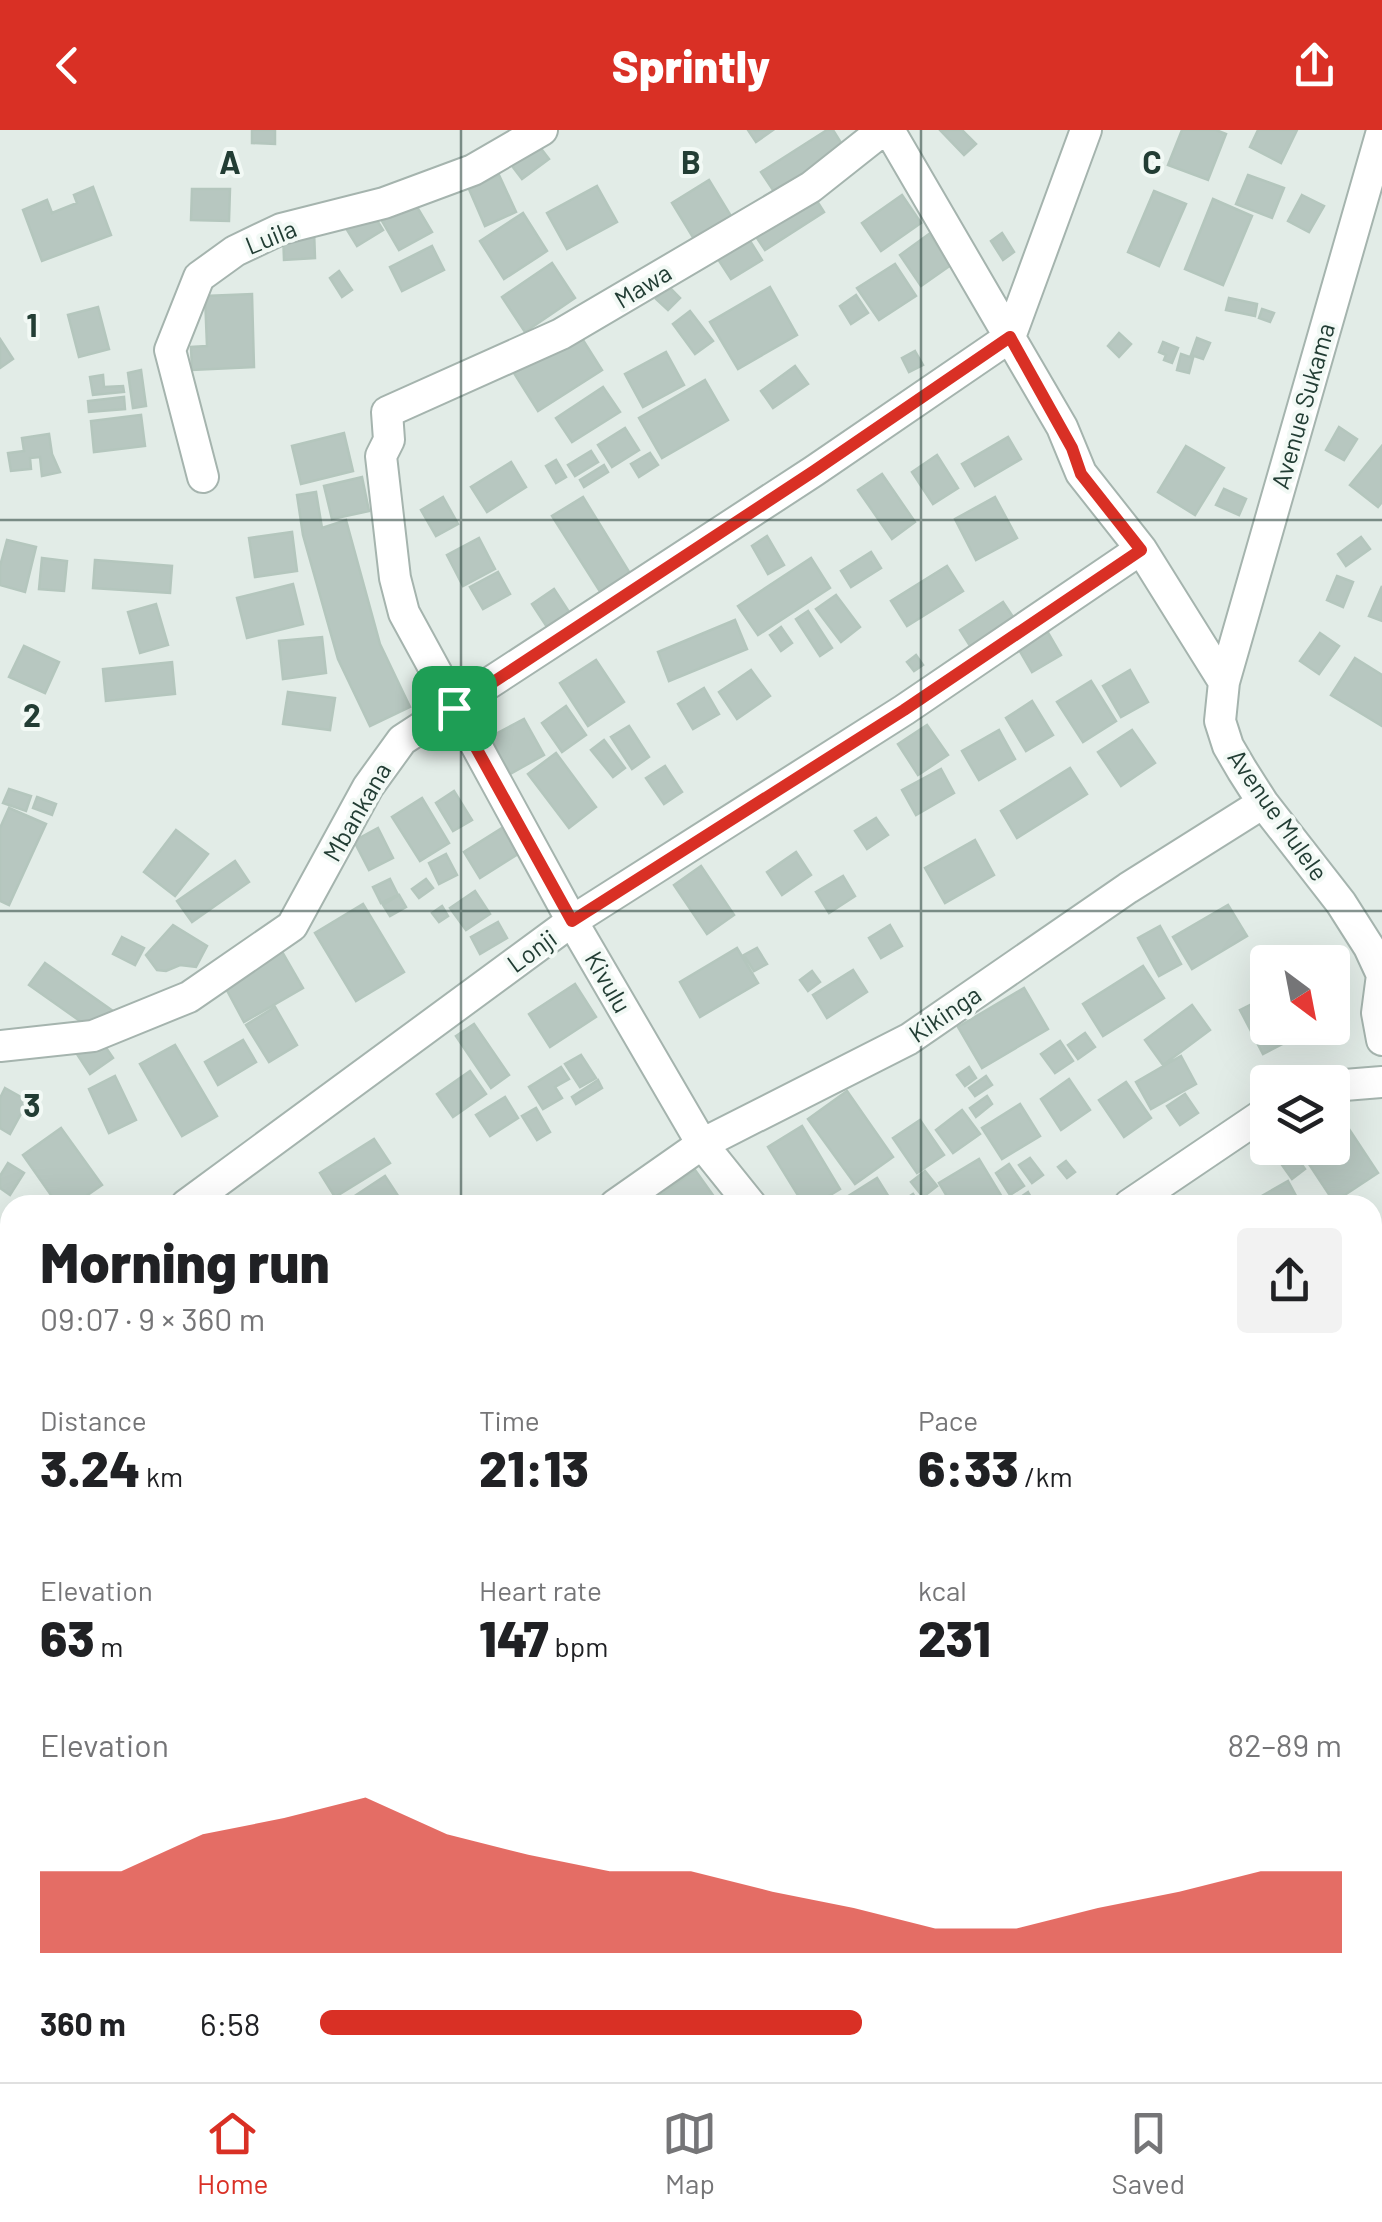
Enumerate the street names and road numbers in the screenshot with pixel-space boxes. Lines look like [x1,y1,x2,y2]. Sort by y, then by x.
street label: Luila [241,212,301,260]
street label: Mawa [609,257,676,314]
street label: Avenue Sukama [1264,319,1340,492]
street label: Avenue Mulele [1222,743,1335,886]
street label: Mbankana [316,757,396,866]
street label: Lonji [501,922,562,978]
street label: Kivulu [579,945,638,1018]
street label: Kikinga [903,978,986,1048]

